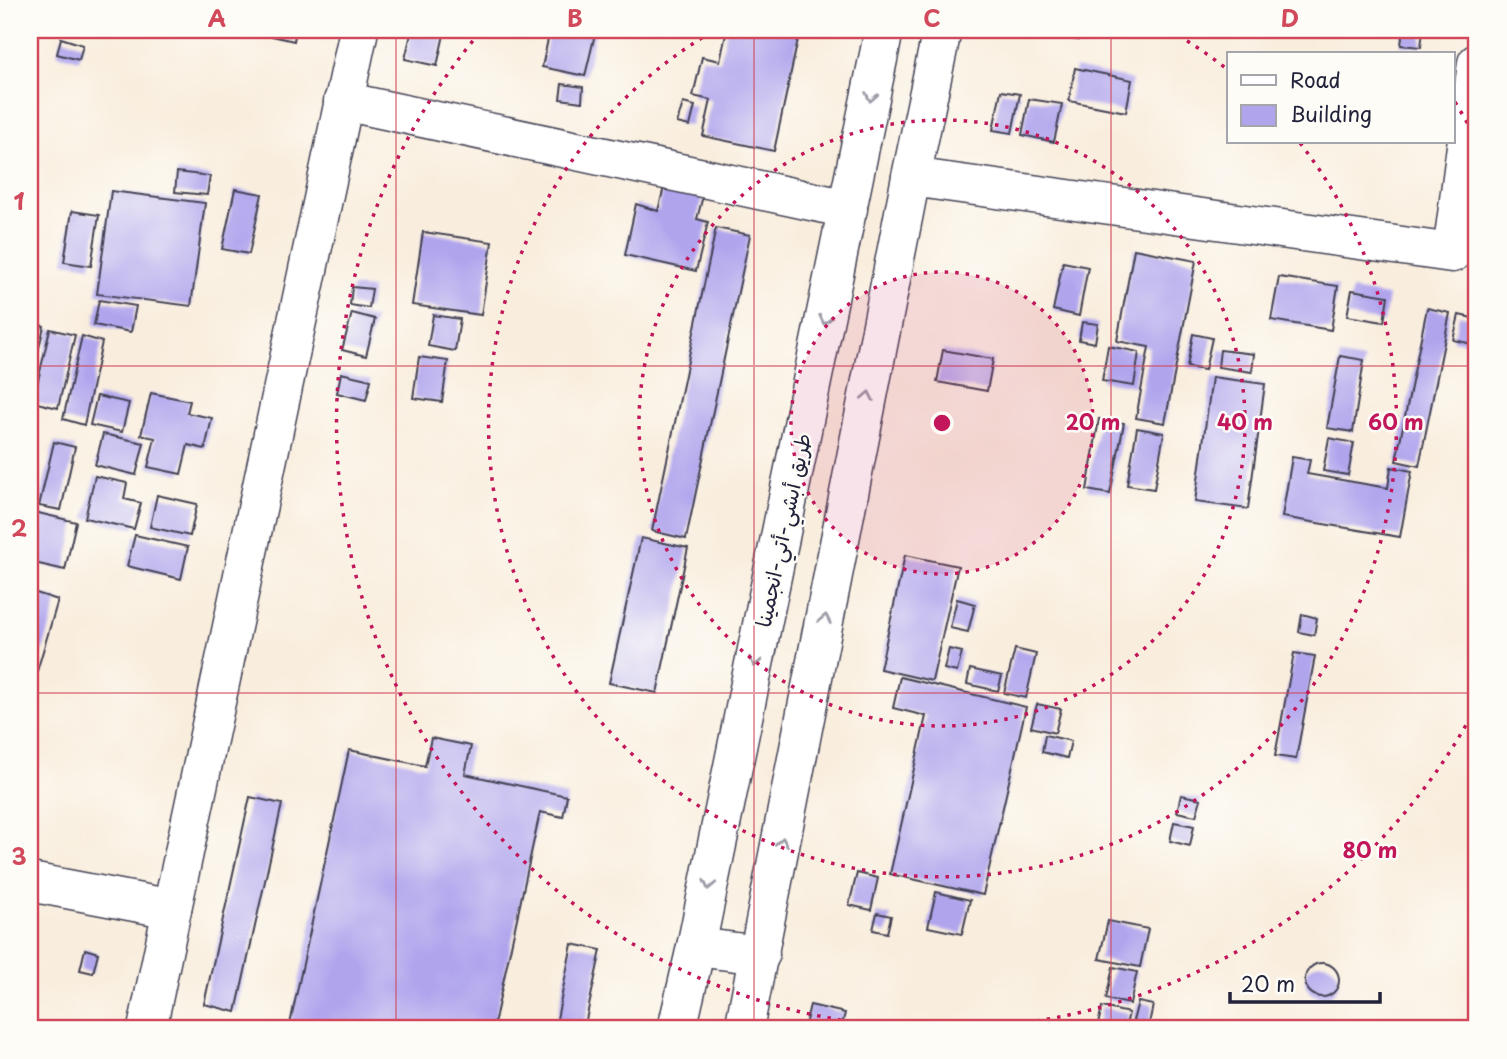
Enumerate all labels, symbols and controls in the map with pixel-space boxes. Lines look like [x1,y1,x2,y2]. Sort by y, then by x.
text: A [208,0,226,35]
text: B [567,0,583,35]
text: C [923,0,941,35]
text: D [1281,0,1299,35]
legend [1227,52,1454,144]
text: Road [1290,63,1341,95]
one-way arrow [864,91,879,103]
text: Building [1290,97,1372,129]
text: 1 [14,183,25,218]
one-way arrow [819,314,834,326]
one-way arrow [860,390,875,402]
text: 20 m [1066,405,1120,437]
text: 40 m [1217,405,1273,437]
text: 60 m [1368,405,1424,437]
centre of rings [930,411,954,435]
street label: طريق أبشي-أتي-انجمينا [746,430,823,631]
text: 2 [11,510,27,545]
one-way arrow [817,613,832,625]
one-way arrow [748,656,763,668]
text: 80 m [1343,833,1397,865]
one-way arrow [774,836,789,848]
text: 3 [11,838,27,873]
one-way arrow [702,879,717,891]
scale bar [1230,961,1381,1005]
text: 20 m [1241,967,1295,999]

